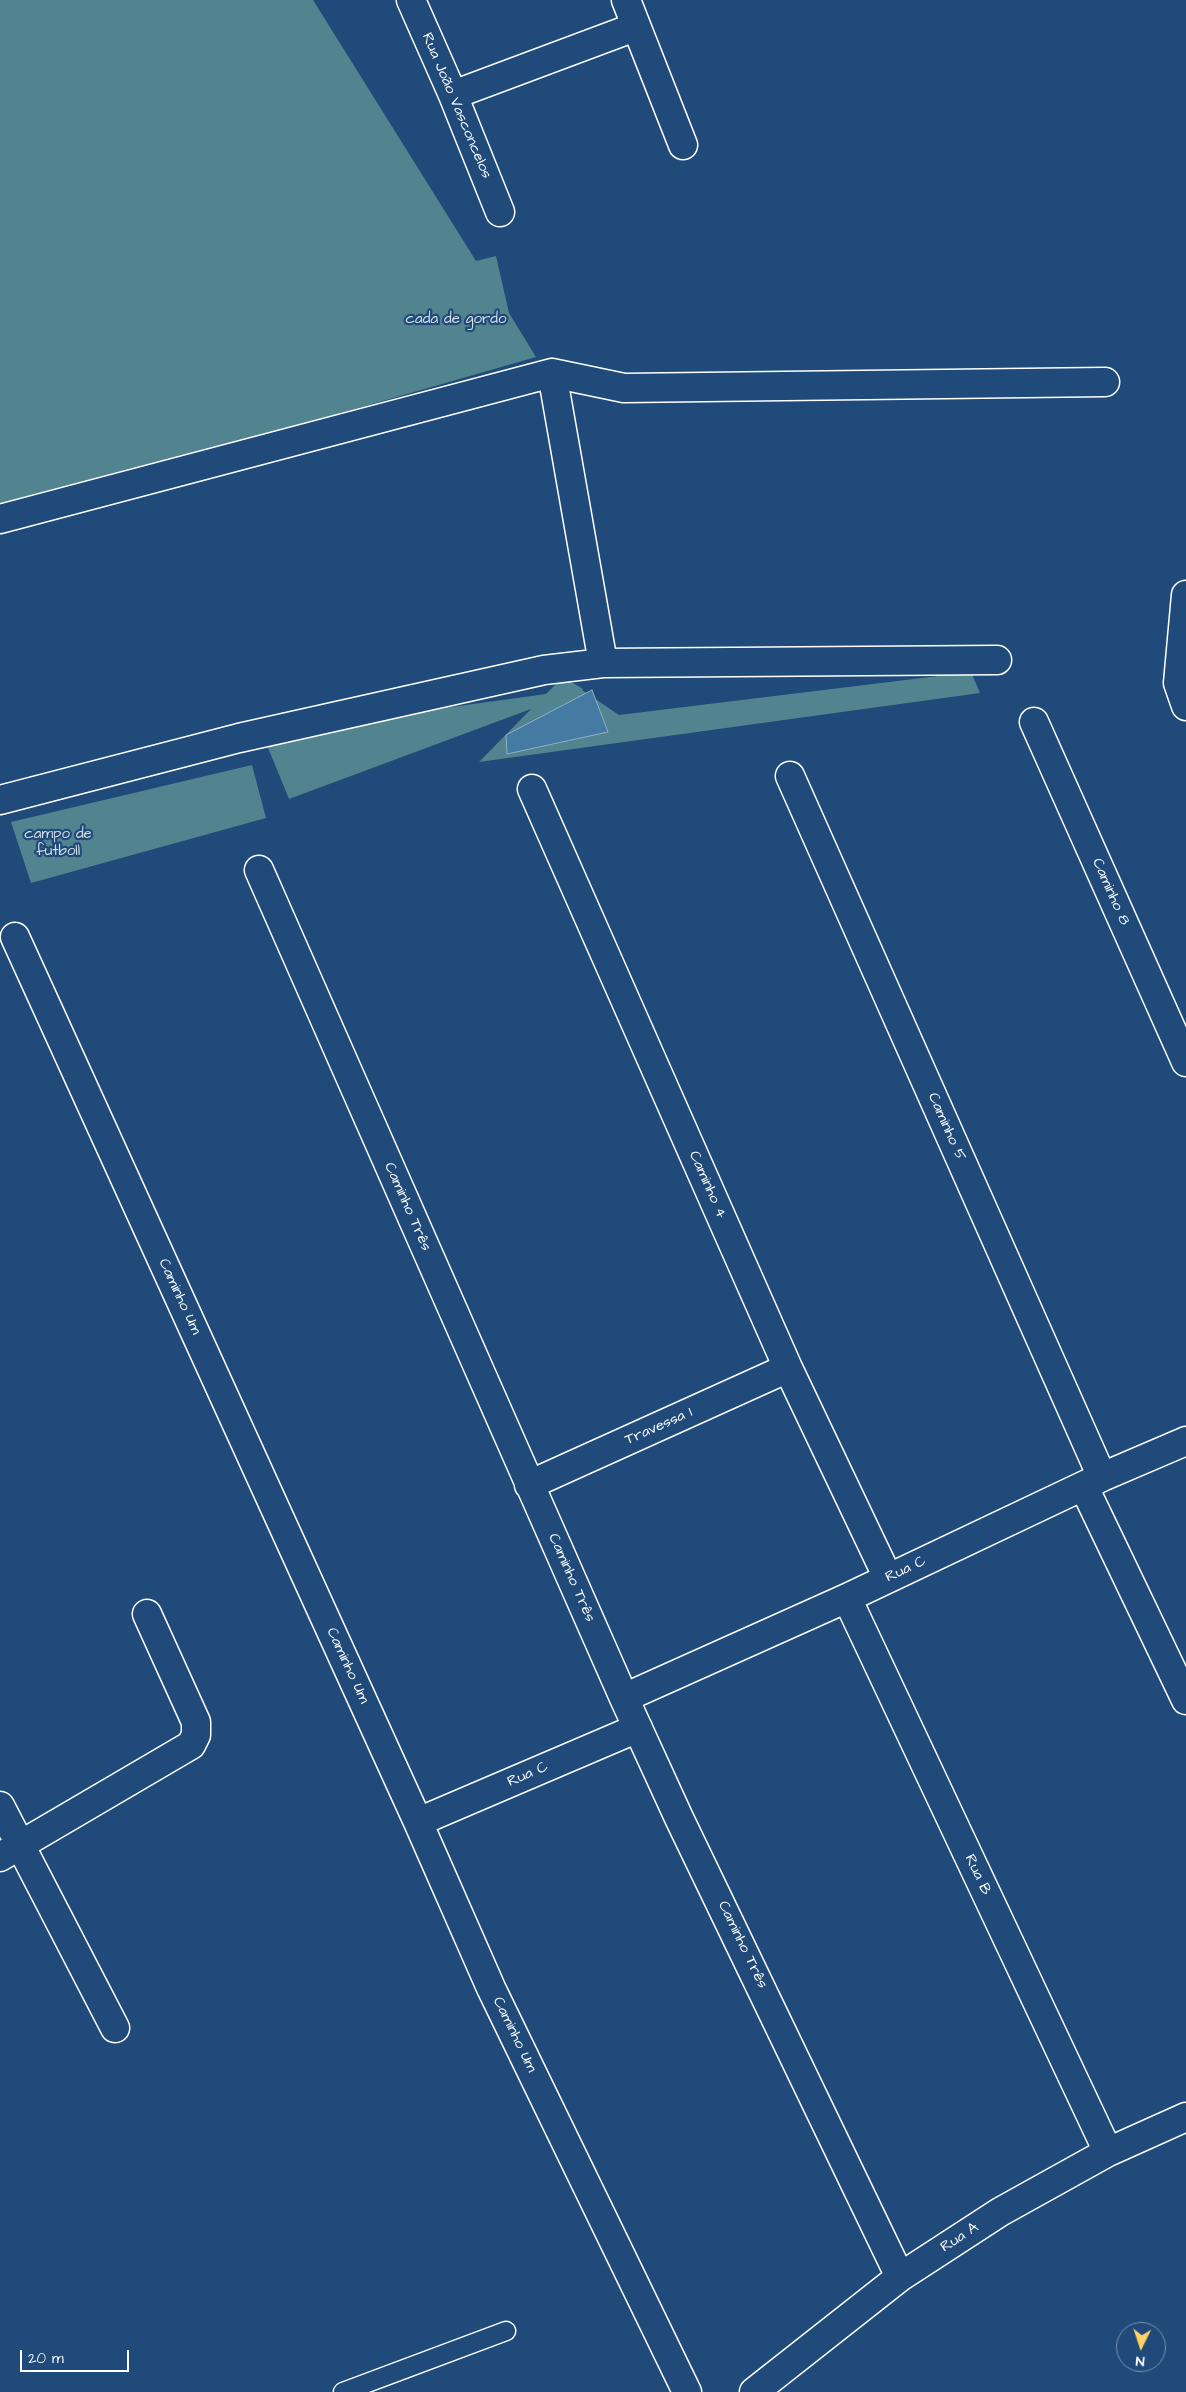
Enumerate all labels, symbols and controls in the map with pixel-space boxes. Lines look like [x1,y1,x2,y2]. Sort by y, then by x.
street label: Rua João Vasconcelos [417,31,495,181]
park label: cada de gordo [406,311,506,329]
park label: campo de futboll [24,826,92,861]
street label: Caminho 8 [1087,856,1133,928]
street label: Caminho 5 [923,1090,969,1164]
street label: Caminho 4 [684,1149,730,1221]
street label: Caminho Três [379,1160,435,1254]
street label: Caminho Um [154,1256,204,1338]
street label: Travessa 1 [623,1404,695,1450]
street label: Caminho Três [543,1531,599,1625]
street label: Rua C [883,1553,929,1587]
street label: Caminho Um [322,1625,372,1707]
street label: Rua C [505,1758,551,1792]
street label: Rua B [960,1852,994,1898]
street label: Caminho Três [713,1898,771,1992]
street label: Caminho Um [488,1994,540,2076]
street label: Rua A [938,2219,982,2257]
north arrow [1116,2322,1166,2372]
scale bar [22,2340,131,2372]
text: 20 m [28,2348,64,2369]
text: N [1135,2351,1145,2371]

